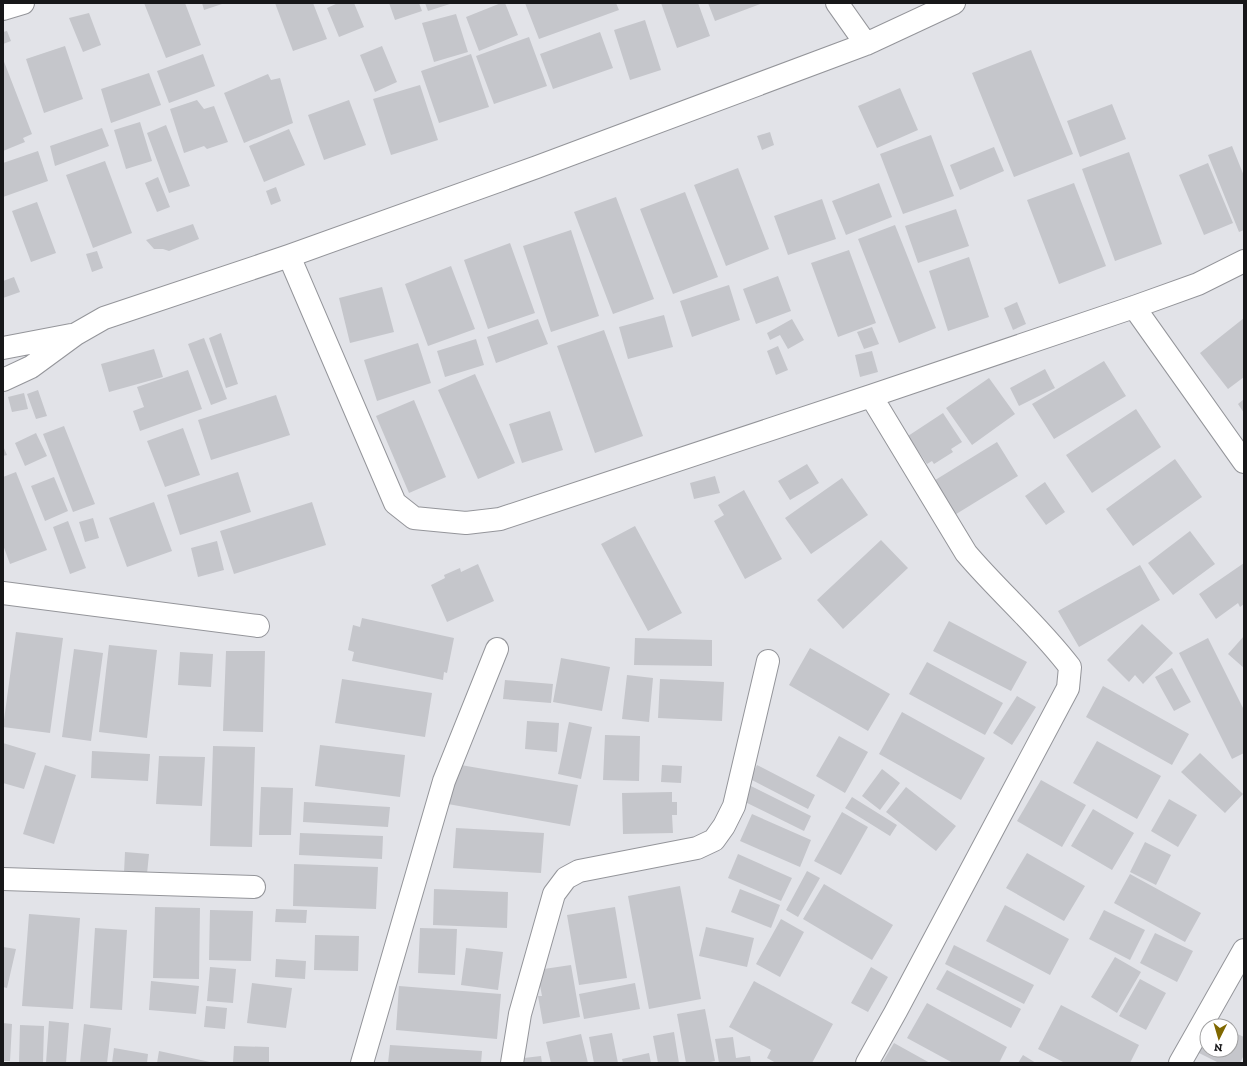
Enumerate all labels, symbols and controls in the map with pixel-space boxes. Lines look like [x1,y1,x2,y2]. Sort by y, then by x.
north arrow [1199,1018,1239,1058]
text: N [1213,1041,1223,1054]

